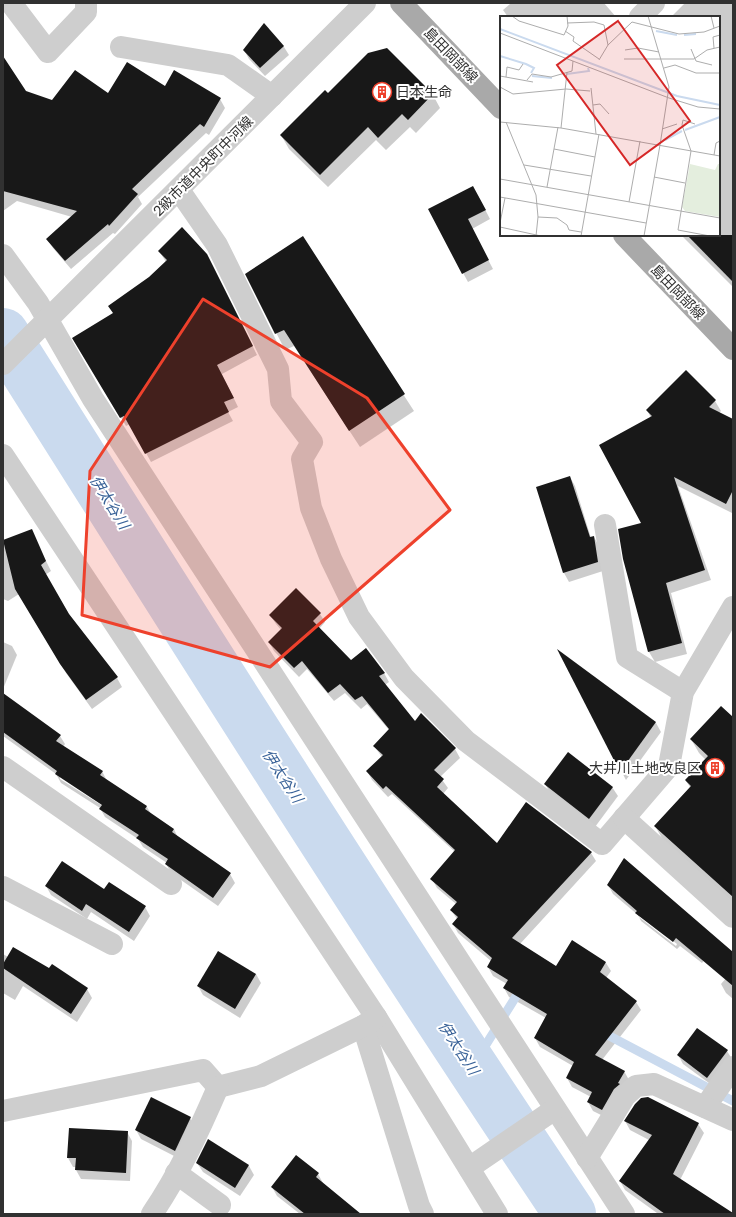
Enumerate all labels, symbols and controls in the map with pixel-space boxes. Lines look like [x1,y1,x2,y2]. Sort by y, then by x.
inset map [500,16,720,236]
street label: 島田岡部線 [419,23,483,87]
building icon: 日本生命 [371,81,393,103]
place label: 日本生命 [396,82,452,102]
street label: 2級市道中央町中河線 [149,112,257,220]
street label: 島田岡部線 [646,260,710,324]
water label: 伊太谷川 [85,471,136,535]
water label: 伊太谷川 [258,745,309,809]
building icon: 大井川土地改良区 [704,757,726,779]
place label: 大井川土地改良区 [589,758,701,778]
water label: 伊太谷川 [434,1017,485,1081]

